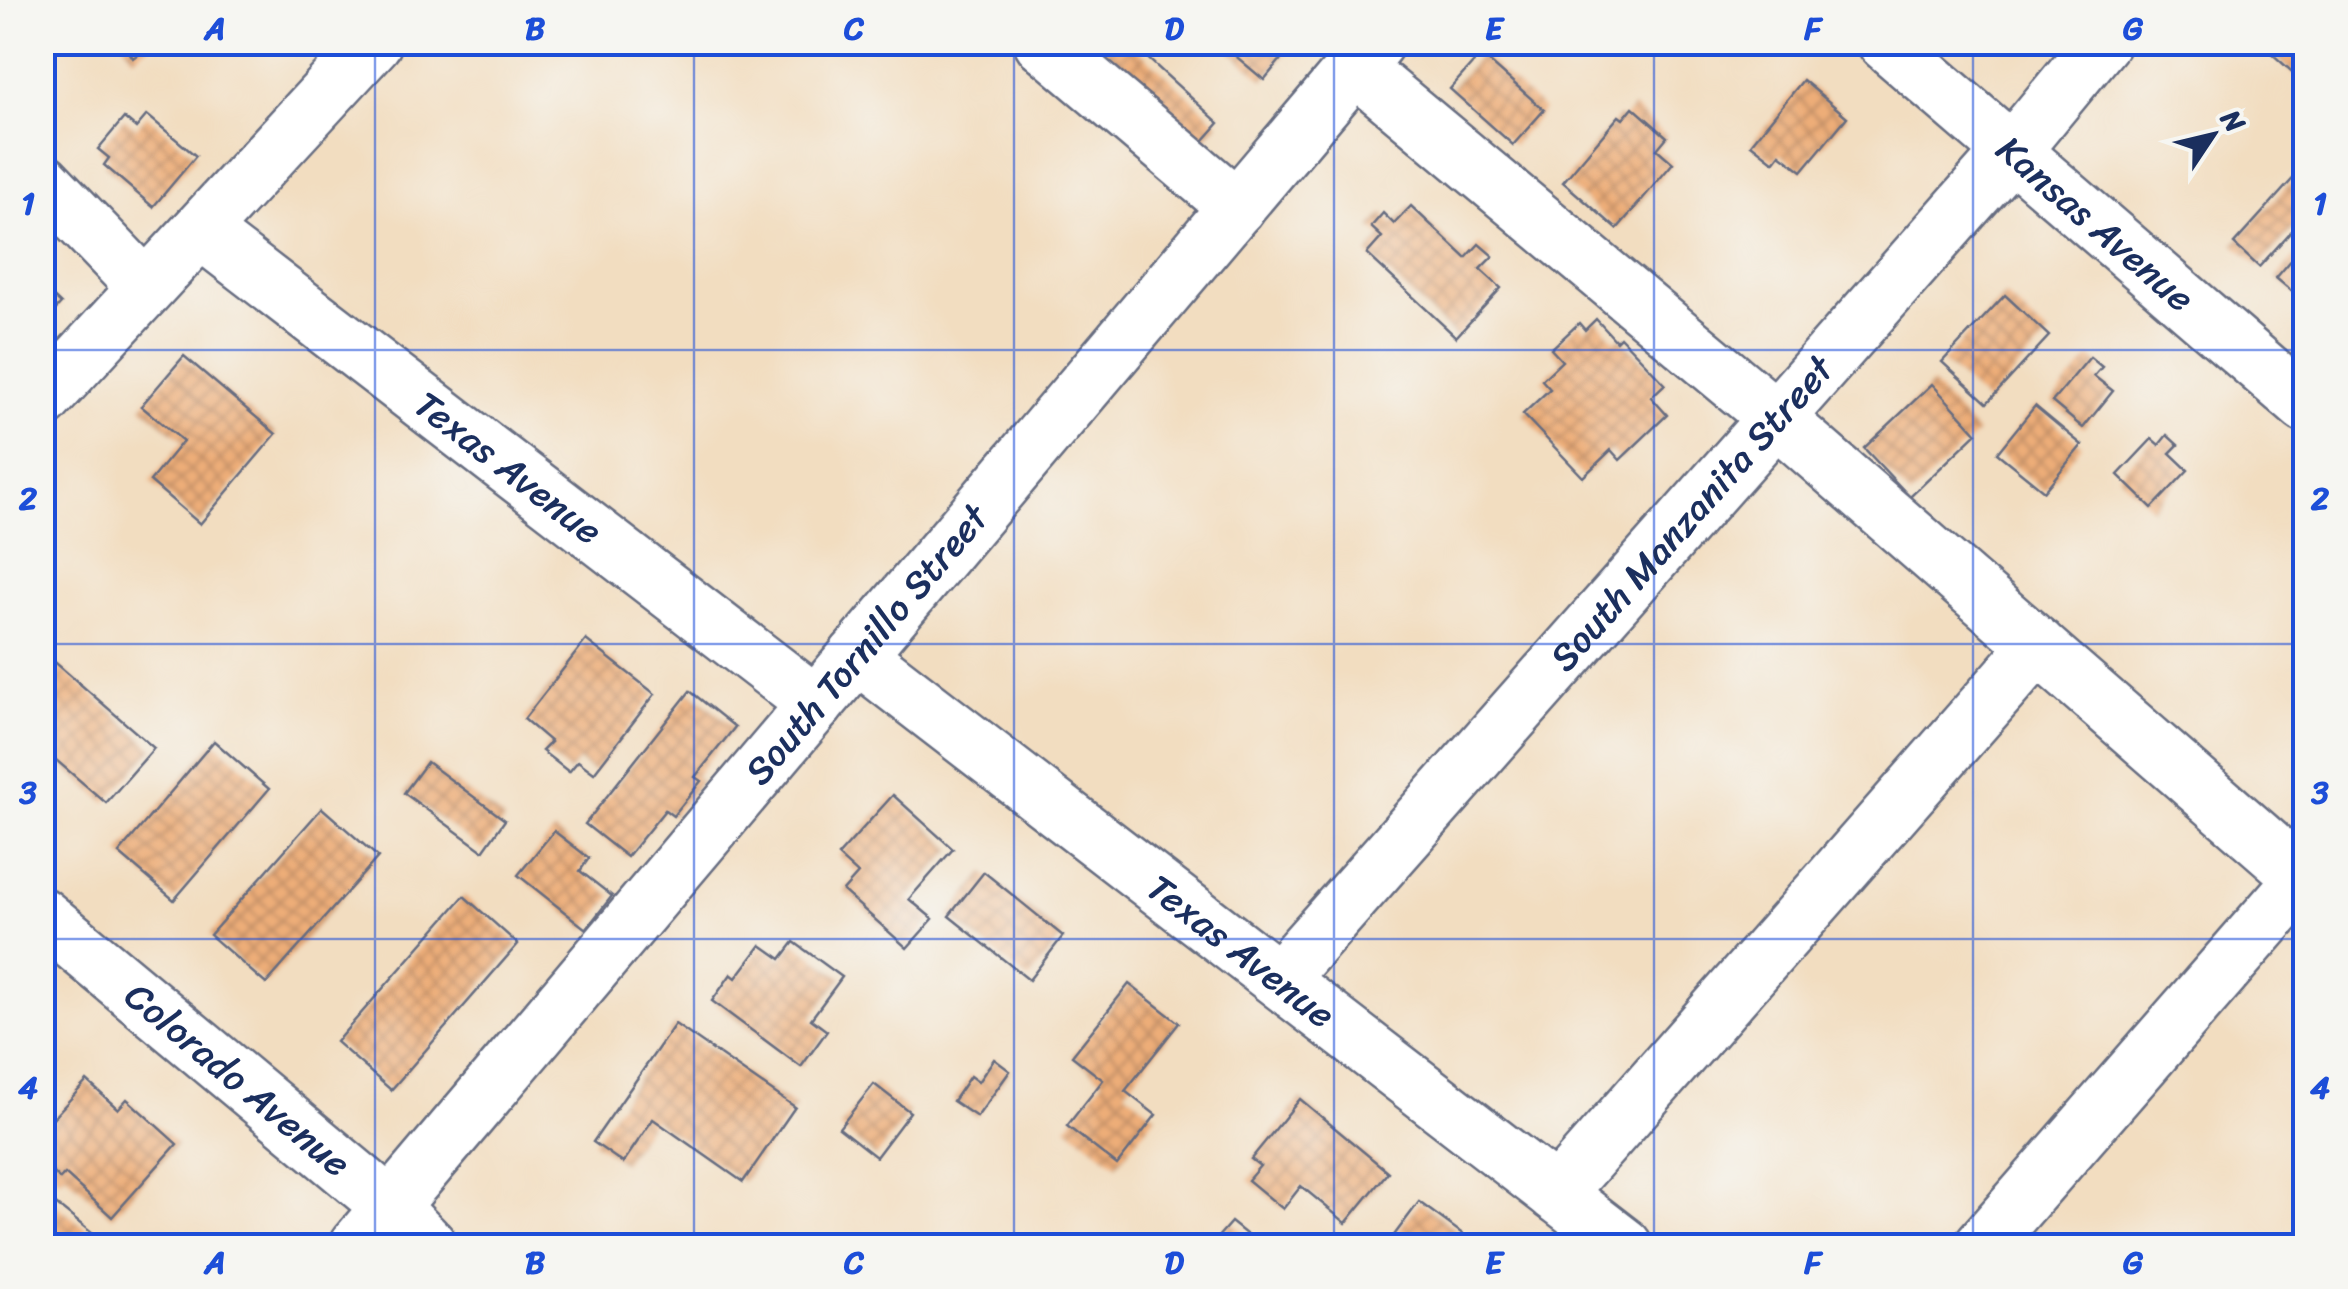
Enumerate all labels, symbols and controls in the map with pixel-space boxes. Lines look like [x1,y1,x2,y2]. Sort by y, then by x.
text: A [203,0,226,57]
text: B [525,0,545,57]
text: C [843,0,865,57]
text: D [1164,0,1184,57]
text: E [1485,0,1505,57]
text: F [1803,0,1824,57]
text: G [2123,0,2144,57]
north arrow [2163,85,2263,185]
text: N [2207,98,2259,143]
street label: Kansas Avenue [1980,118,2211,329]
text: 1 [21,175,35,232]
text: 1 [2313,175,2327,232]
street label: South Manzanita Street [1532,338,1852,687]
street label: Texas Avenue [399,373,618,563]
text: 2 [19,470,38,527]
text: 2 [2311,470,2330,527]
street label: South Tornillo Street [727,487,1007,801]
text: 3 [18,764,37,821]
text: 3 [2310,764,2329,821]
street label: Texas Avenue [1132,856,1351,1046]
street label: Colorado Avenue [109,964,367,1195]
text: 4 [18,1059,38,1116]
text: 4 [2310,1059,2330,1116]
text: A [203,1234,226,1289]
text: B [525,1234,545,1289]
text: C [843,1234,865,1289]
text: D [1164,1234,1184,1289]
text: E [1485,1234,1505,1289]
text: F [1803,1234,1824,1289]
text: G [2123,1234,2144,1289]

